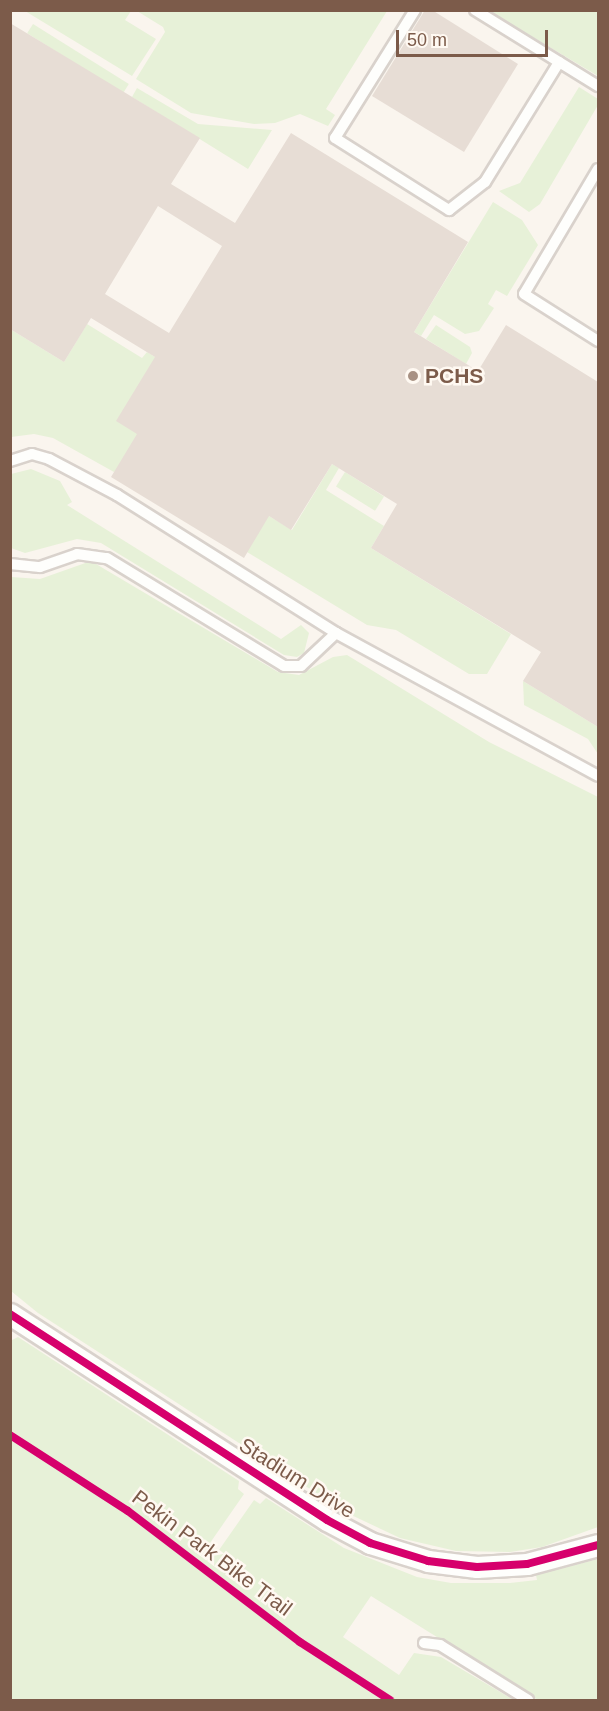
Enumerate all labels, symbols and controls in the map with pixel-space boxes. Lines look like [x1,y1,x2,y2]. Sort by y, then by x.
scale bar [399,18,550,56]
text: 50 m [407,30,447,50]
place label: PCHS [425,363,483,389]
marker: PCHS [406,369,420,383]
street label: Stadium Drive [234,1432,360,1524]
street label: Pekin Park Bike Trail [127,1485,297,1621]

